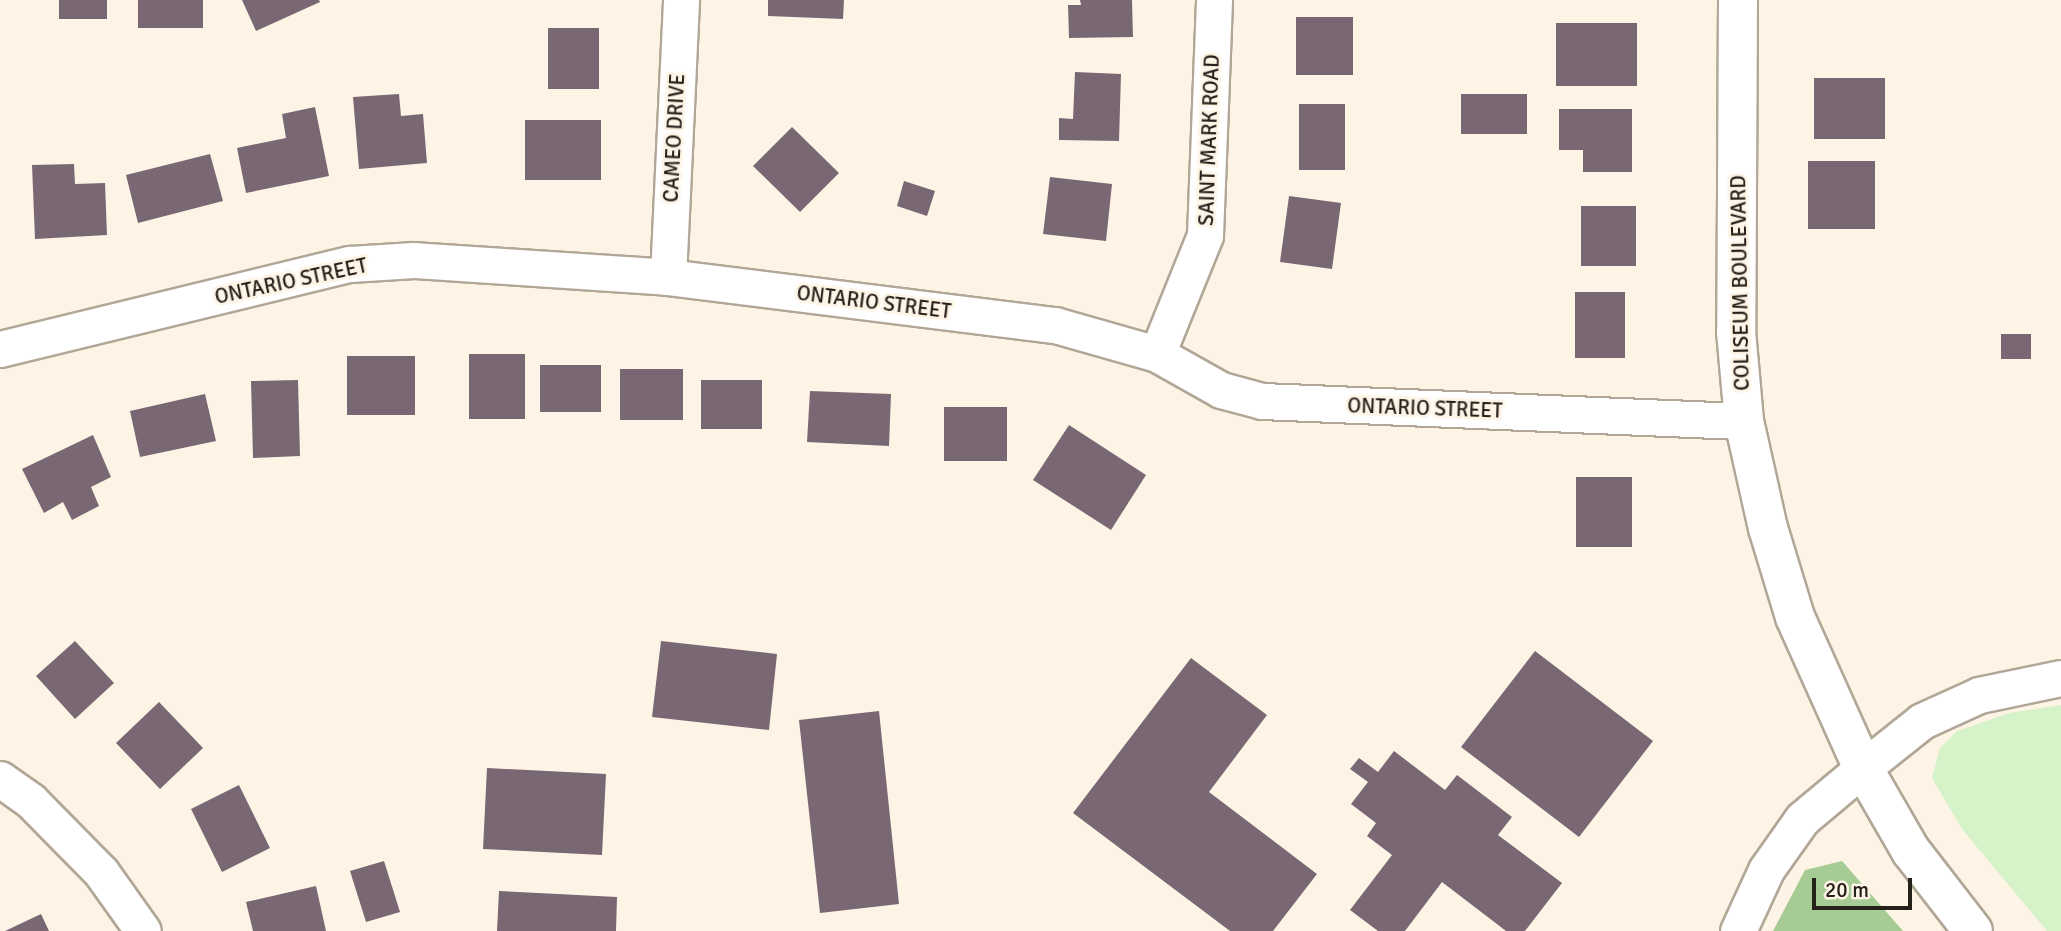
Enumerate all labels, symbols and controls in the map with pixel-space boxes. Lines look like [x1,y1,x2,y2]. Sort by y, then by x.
street label: SAINT MARK ROAD [1193,54,1225,226]
street label: CAMEO DRIVE [658,73,690,203]
street label: COLISEUM BOULEVARD [1726,175,1754,391]
street label: ONTARIO STREET [212,253,370,309]
street label: ONTARIO STREET [795,280,953,324]
street label: ONTARIO STREET [1347,393,1503,423]
scale bar [1816,864,1916,908]
text: 20 m [1825,877,1869,903]

